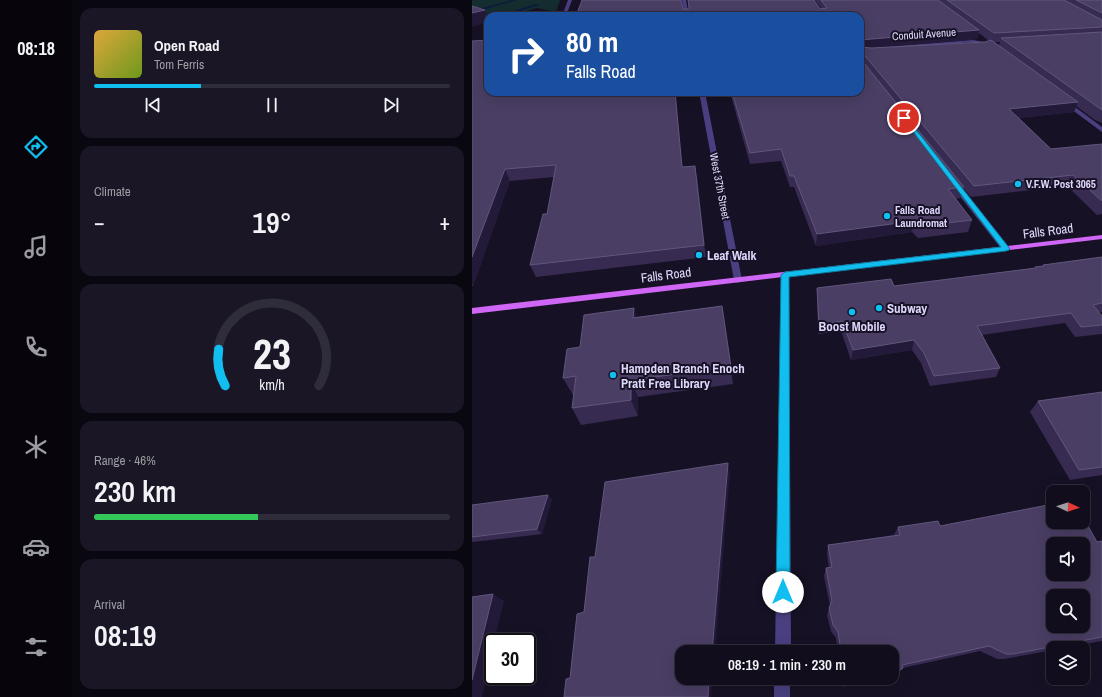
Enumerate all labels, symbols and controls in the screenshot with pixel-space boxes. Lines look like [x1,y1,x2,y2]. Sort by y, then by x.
text: 80 m [566,23,618,61]
street label: Conduit Avenue [892,25,956,43]
icon: right [500,28,552,80]
text: Open Road [154,35,220,56]
text: 08:18 [17,36,55,61]
text: Tom Ferris [154,56,204,73]
text: Falls Road [566,59,636,84]
icon: previous [142,94,164,116]
icon: pause [261,94,283,116]
icon: next [380,94,402,116]
pin [887,101,921,135]
icon: arrive [893,107,915,129]
icon: directions [22,133,50,161]
street label: West 37th Street [707,152,733,221]
place label: V.F.W. Post 3065 [1026,177,1096,191]
marker: V.F.W. Post 3065 [1013,179,1023,189]
text: Climate [94,183,131,200]
text: 19° [252,202,292,242]
place label: Falls Road Laundromat [895,203,947,230]
text: − [94,207,105,237]
text: + [439,207,450,237]
marker: Falls Road Laundromat [882,211,892,221]
street label: Falls Road [1022,219,1074,243]
icon: music [22,233,50,261]
place label: Leaf Walk [707,247,756,264]
marker: Leaf Walk [694,250,704,260]
street label: Falls Road [640,263,692,287]
place label: Subway [887,300,927,317]
marker: Subway [874,303,884,313]
marker: Boost Mobile [847,307,857,317]
place label: Boost Mobile [819,318,886,335]
text: 23 [253,326,291,382]
icon: phone [22,333,50,361]
place label: Hampden Branch Enoch Pratt Free Library [621,360,745,392]
marker: Hampden Branch Enoch Pratt Free Library [608,370,618,380]
text: km/h [259,375,285,394]
icon: climate [22,433,50,461]
text: Range · 46% [94,452,156,469]
text: 230 km [94,471,176,511]
north arrow [1046,485,1090,529]
map controls [1046,485,1090,685]
icon: car [22,533,50,561]
button: sound [1046,537,1090,581]
position arrow [762,571,804,613]
button: search [1046,589,1090,633]
text: Arrival [94,596,125,613]
text: 08:19 [94,615,156,655]
icon: filters [22,633,50,661]
speed limit sign: 30 [484,633,536,685]
button: layers [1046,641,1090,685]
text: 08:19 · 1 min · 230 m [728,654,846,675]

